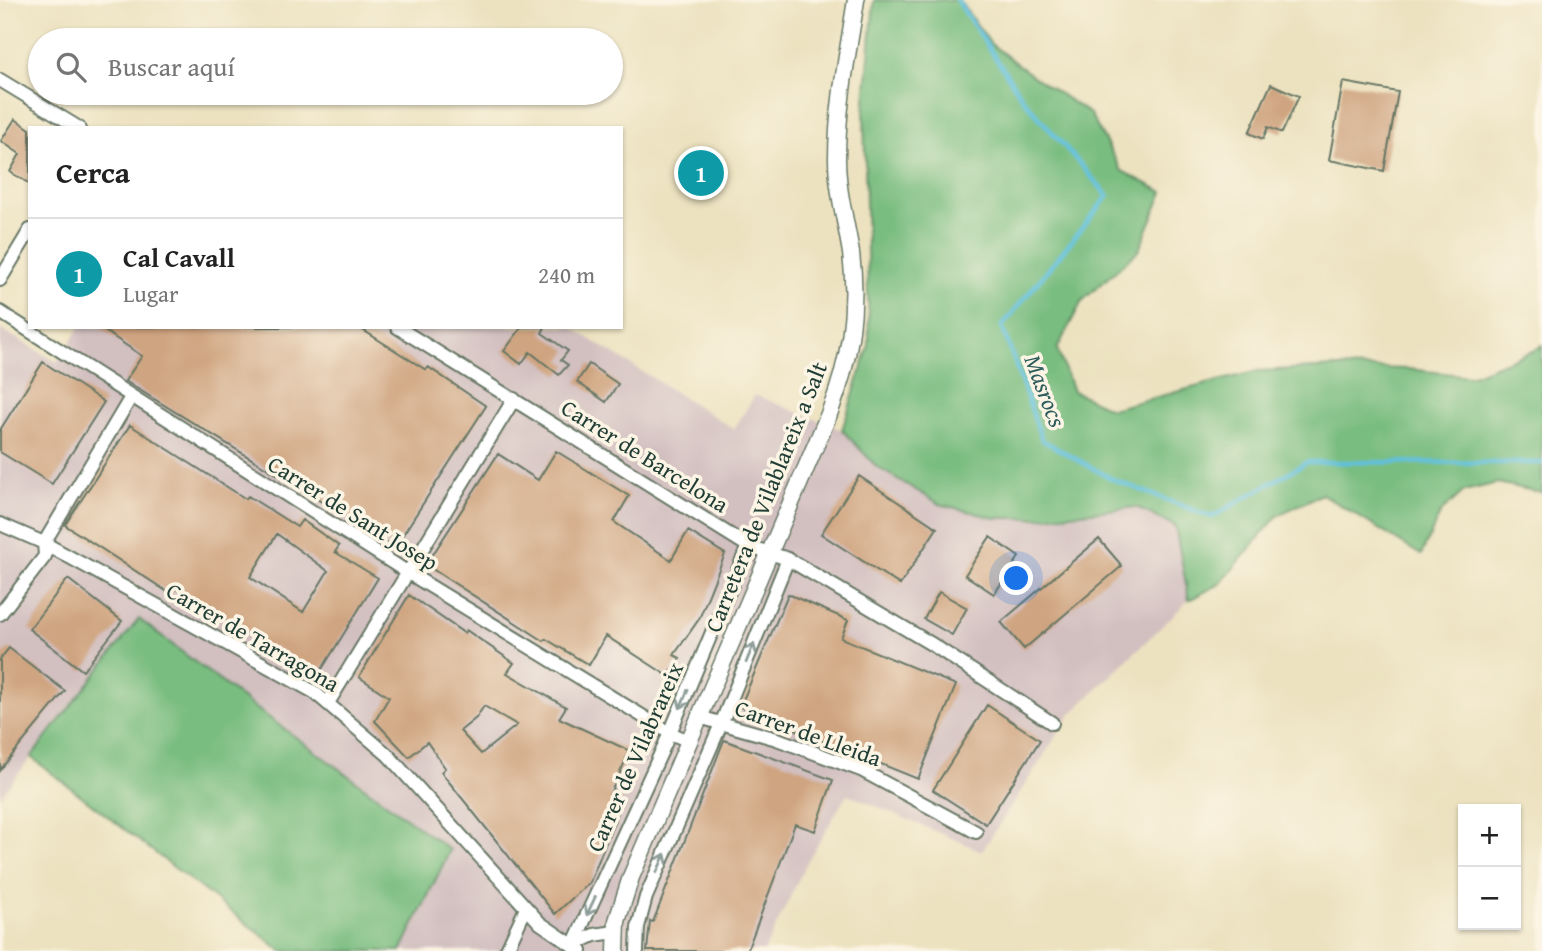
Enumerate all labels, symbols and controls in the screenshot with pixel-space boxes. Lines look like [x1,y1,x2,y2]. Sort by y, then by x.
search box [28,28,623,105]
text: Buscar aquí [108,47,235,86]
icon: search [52,48,90,86]
pin: 1 [678,147,724,199]
text: Cerca [56,150,130,194]
text: Cal Cavall [123,238,235,277]
text: 1 [73,258,85,291]
text: 240 m [538,258,595,291]
text: Lugar [123,277,178,310]
water label: Masrocs [1016,350,1075,432]
street label: Carretera de Vilablareix a Salt [696,357,835,637]
street label: Carrer de Barcelona [555,391,735,520]
street label: Carrer de Sant Josep [262,447,445,578]
your location [999,561,1033,595]
street label: Carrer de Tarragona [161,574,346,700]
one-way arrow [744,643,757,664]
street label: Carrer de Vilabrareix [578,656,691,857]
one-way arrow [677,688,690,709]
street label: Carrer de Lleida [730,691,886,774]
map controls [1458,804,1521,930]
button: + [1458,804,1521,867]
one-way arrow [655,852,668,874]
button: − [1458,867,1521,930]
one-way arrow [584,895,597,917]

